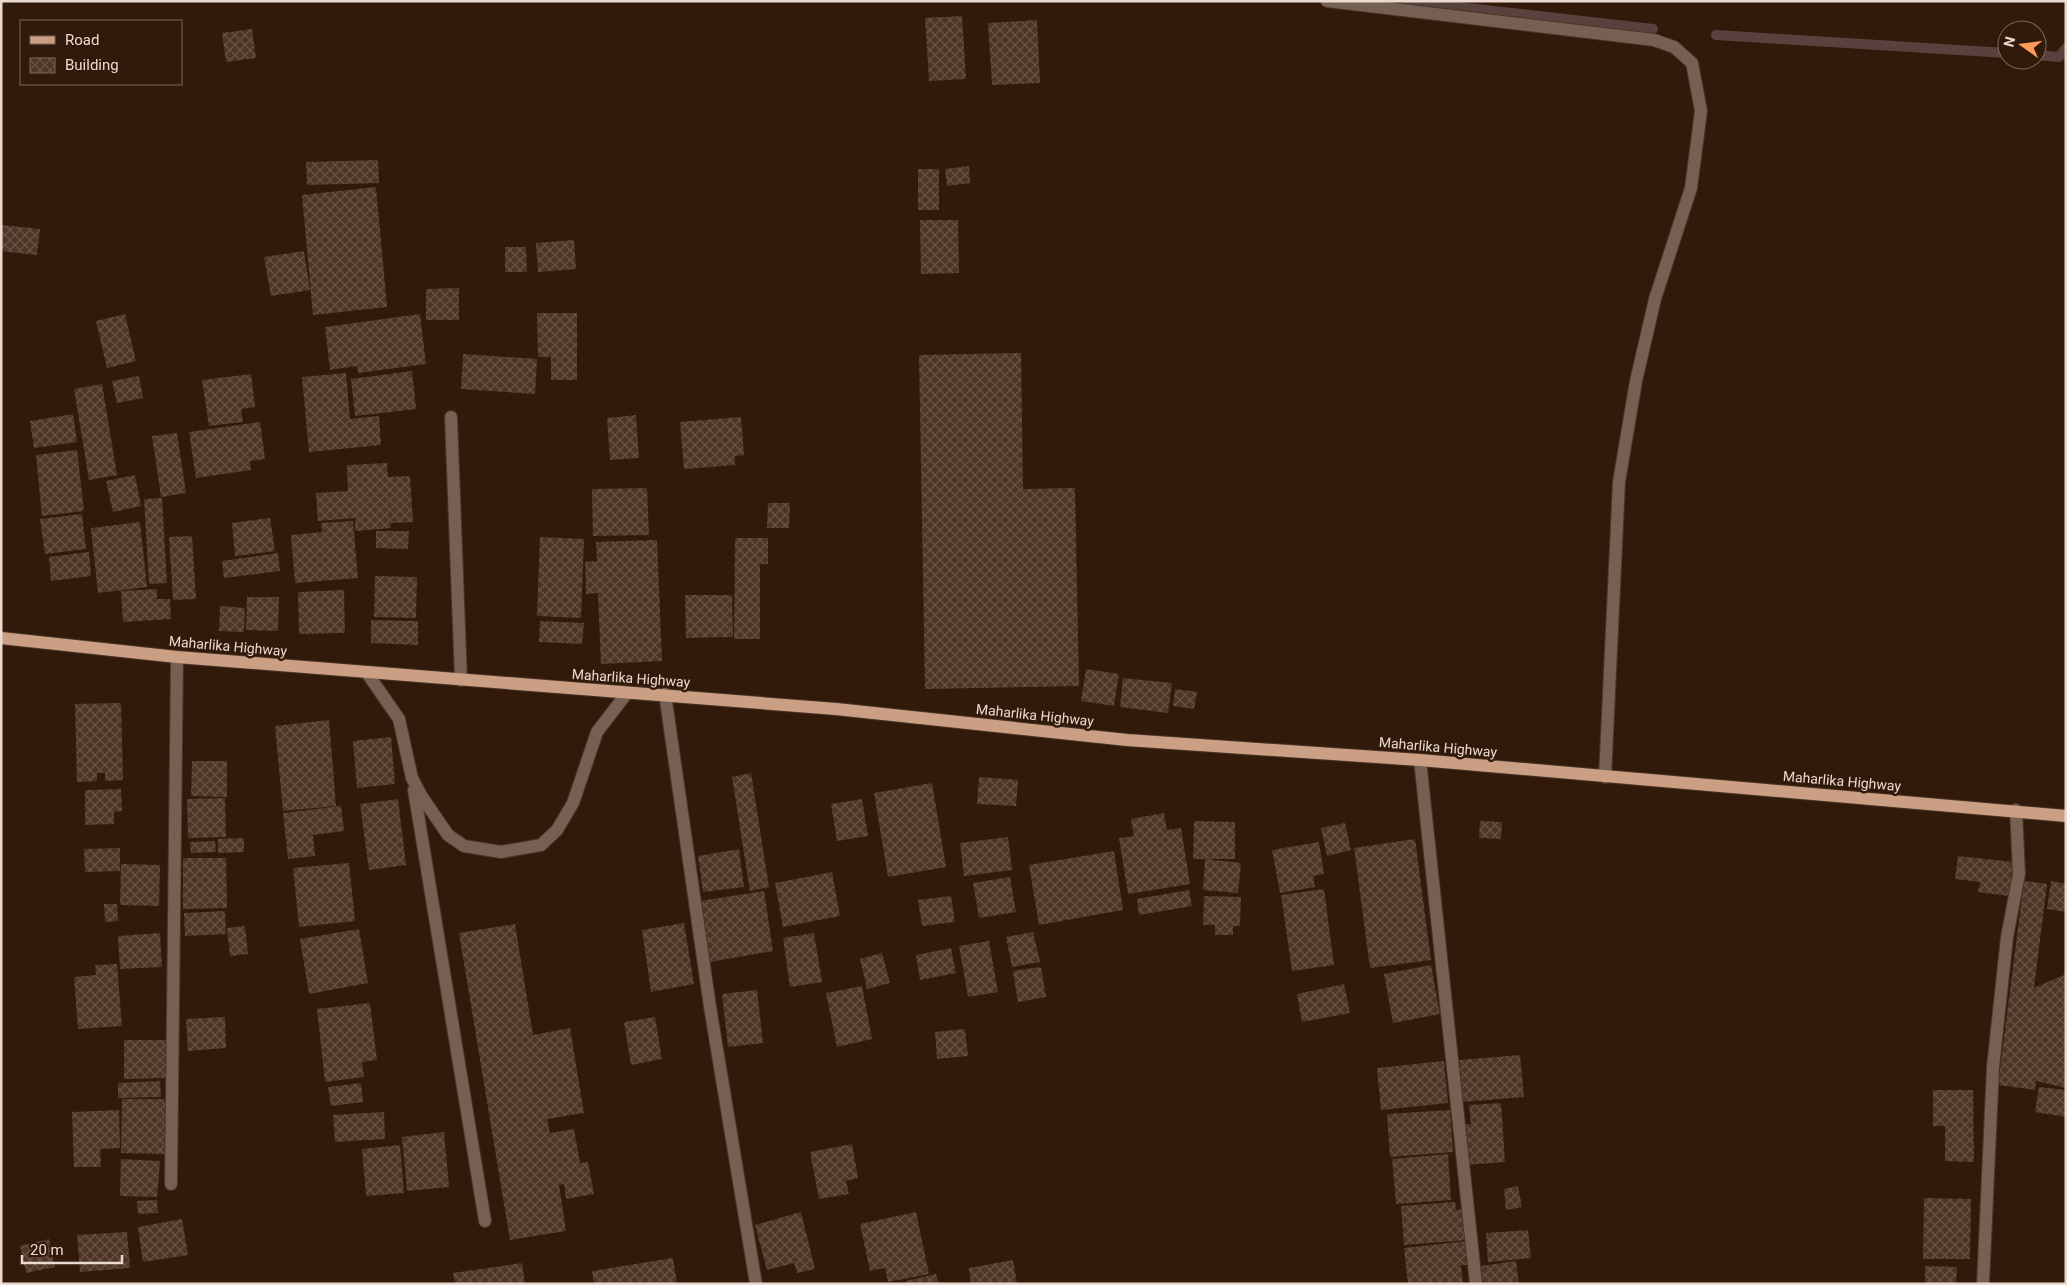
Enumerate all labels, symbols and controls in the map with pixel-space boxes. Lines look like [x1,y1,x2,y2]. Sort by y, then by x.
legend [20,20,182,85]
north arrow [1997,20,2047,70]
text: Road [65,31,99,49]
text: N [2000,35,2018,49]
text: Building [65,56,119,74]
street label: Maharlika Highway [168,633,288,659]
street label: Maharlika Highway [571,666,691,690]
street label: Maharlika Highway [975,701,1095,729]
street label: Maharlika Highway [1378,734,1498,760]
street label: Maharlika Highway [1782,768,1902,794]
scale bar [22,1232,122,1264]
text: 20 m [30,1241,64,1259]

